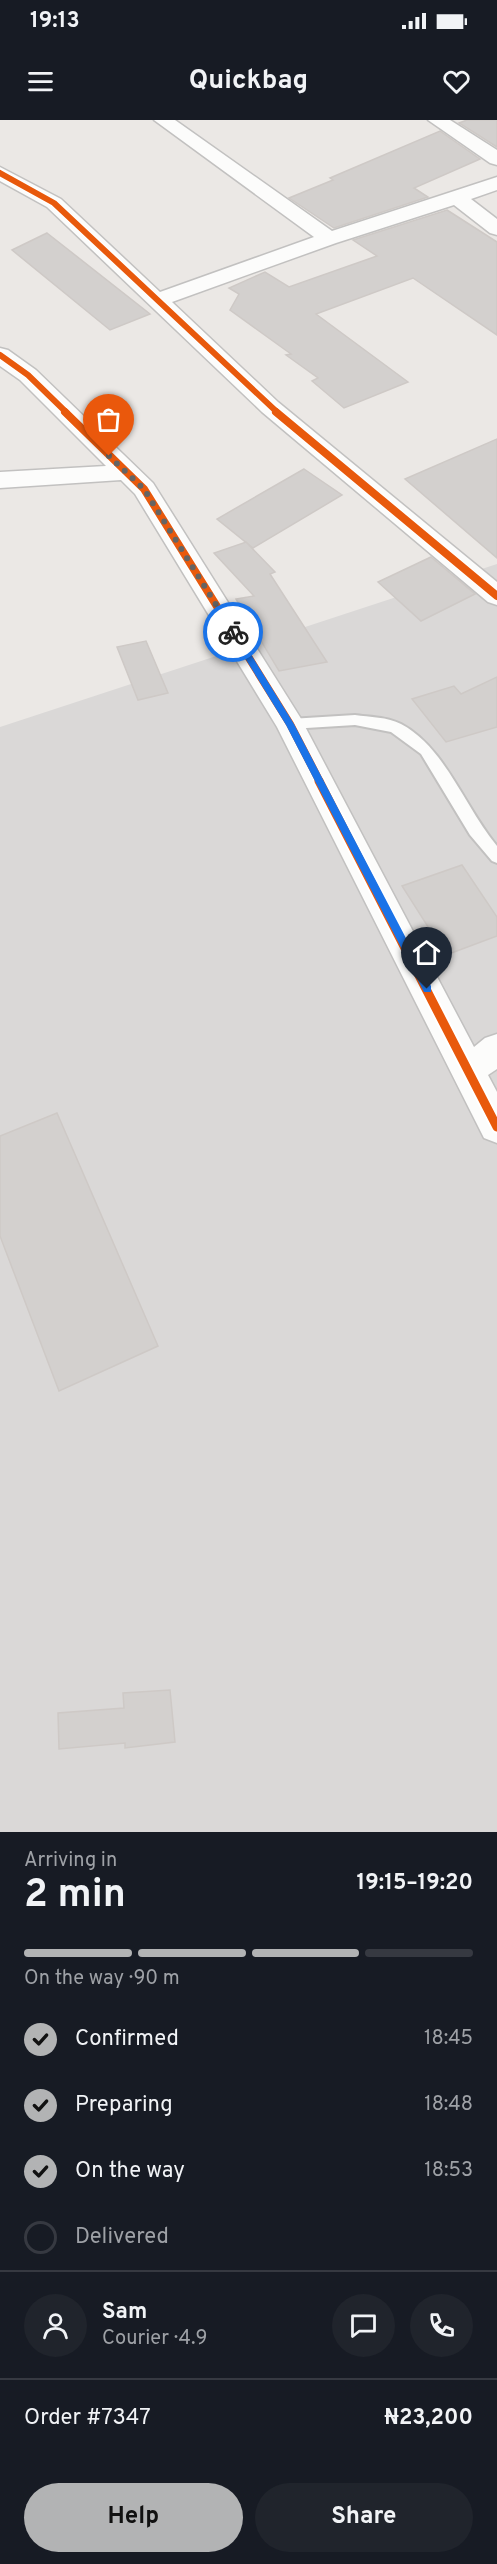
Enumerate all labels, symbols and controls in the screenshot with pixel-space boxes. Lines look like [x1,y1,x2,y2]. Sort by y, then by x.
text: 19:13 [30,8,80,35]
text: Quickbag [189,64,308,98]
icon: menu [24,65,57,98]
icon: heart [440,65,473,98]
pin [83,394,134,456]
icon: bag [92,403,125,436]
courier [203,602,263,662]
icon: bike [217,616,250,649]
pin [401,927,452,989]
icon: home [410,936,443,969]
text: Arriving in [24,1848,117,1874]
text: 19:15–19:20 [356,1870,473,1897]
text: 2 min [24,1872,126,1921]
text: On the way · 90 m [24,1966,180,1992]
icon: check [24,2023,57,2056]
text: Confirmed [75,2026,179,2053]
text: 18:45 [424,2026,473,2052]
icon: check [24,2089,57,2122]
text: Preparing [75,2092,173,2119]
text: 18:48 [424,2092,473,2118]
icon: check [24,2155,57,2188]
text: On the way [75,2158,185,2185]
text: 18:53 [424,2158,473,2184]
text: Delivered [75,2224,169,2251]
button: person [24,2294,87,2357]
button: chat [332,2294,395,2357]
button: phone [410,2294,473,2357]
text: Sam [102,2299,147,2326]
text: Courier · 4.9 [102,2326,207,2352]
text: Order #7347 [24,2405,151,2432]
text: ₦23,200 [384,2405,473,2432]
button: Help [24,2483,243,2552]
button: Share [255,2483,473,2552]

